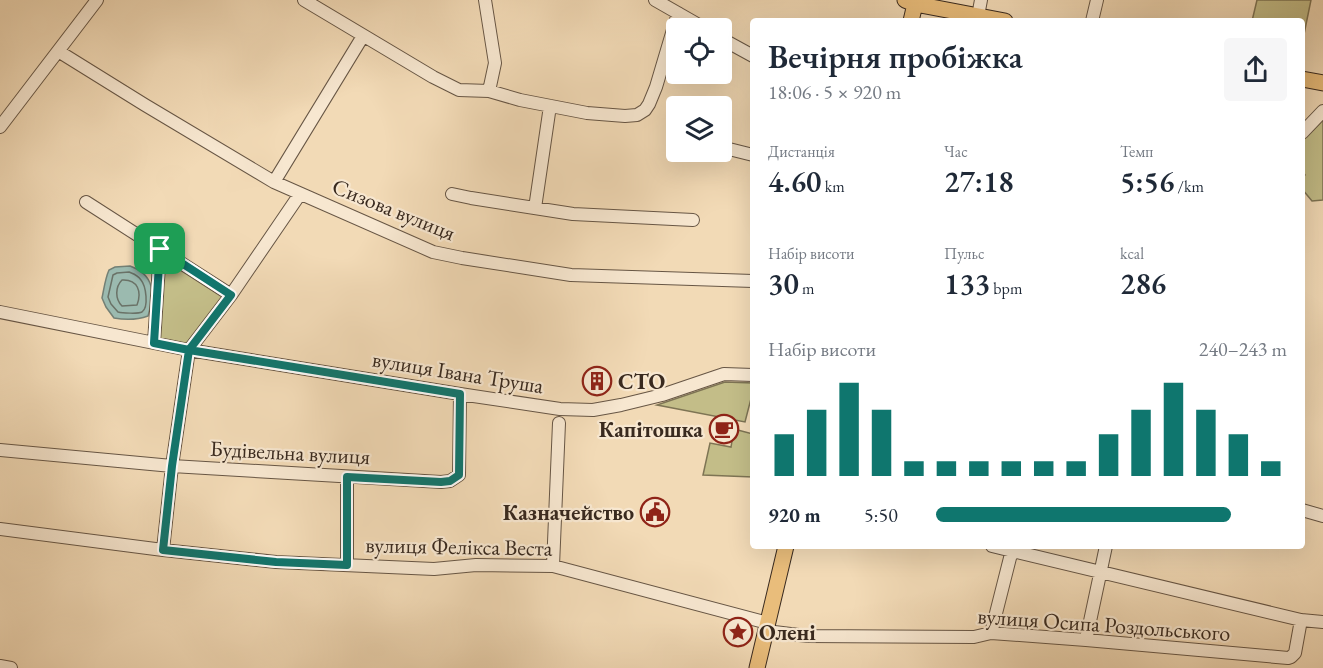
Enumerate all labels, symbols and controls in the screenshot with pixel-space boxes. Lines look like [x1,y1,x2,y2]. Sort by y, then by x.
map controls [666,18,732,162]
button: locate [666,18,732,84]
text: Вечірня пробіжка [768,35,1023,78]
button: share [1224,38,1287,101]
text: 18:06 · 5 × 920 m [768,79,901,105]
button: layers [666,96,732,162]
text: Дистанція [768,141,835,162]
text: Час [944,141,968,162]
text: Темп [1120,141,1153,162]
text: 4.60 [768,162,821,201]
text: 27:18 [944,162,1014,201]
text: 5:56 [1120,162,1174,201]
street label: Сизова вулиця [328,172,460,247]
text: km [821,176,845,197]
text: /km [1174,176,1204,197]
pin [134,223,185,274]
icon: arrive [143,232,176,265]
text: Набір висоти [768,243,854,264]
text: Пульс [944,243,985,264]
text: kcal [1120,243,1144,264]
text: 30 [768,264,799,303]
text: 133 [944,264,990,303]
text: 286 [1120,264,1166,303]
text: m [799,278,814,299]
text: bpm [990,278,1022,299]
text: Набір висоти [768,336,876,362]
text: 240–243 m [1199,336,1287,362]
street label: вулиця Івана Труша [370,345,546,400]
building icon: СТО [581,365,613,397]
place label: СТО [618,367,665,396]
cafe icon: Капітошка [708,413,740,445]
place label: Капітошка [599,415,703,444]
street label: Будівельна вулиця [209,434,371,471]
public building icon: Казначейство [639,496,671,528]
place label: Казначейство [503,498,634,527]
text: 920 m [768,502,821,528]
text: 5:50 [864,502,898,528]
street label: вулиця Фелікса Веста [365,530,553,563]
street label: вулиця Осипа Роздольського [977,601,1231,648]
place icon: Олені [722,616,754,648]
place label: Олені [759,618,816,647]

